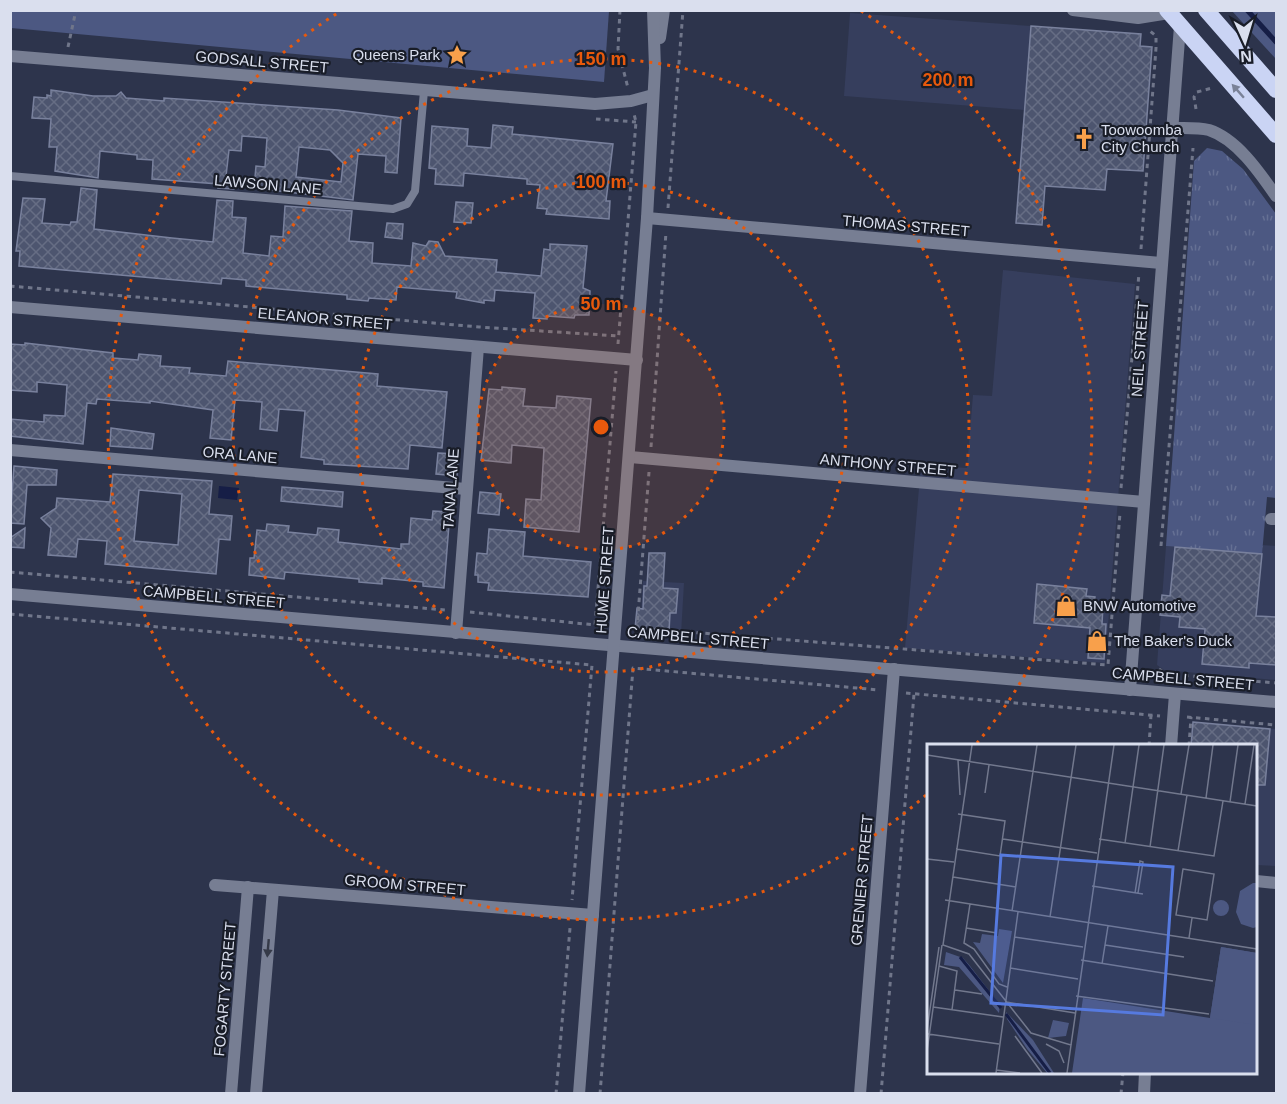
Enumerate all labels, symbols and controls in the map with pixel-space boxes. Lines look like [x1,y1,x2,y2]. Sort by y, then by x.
north arrow [1215,12,1275,72]
place icon: Queens Park [445,43,469,67]
place label: Queens Park [352,46,440,63]
street label: GODSALL STREET [195,47,329,76]
text: N [1240,48,1252,65]
text: 150 m [575,49,627,69]
text: 200 m [922,70,974,90]
one-way arrow [1232,84,1245,99]
place label: Toowoomba City Church [1101,121,1183,155]
church icon: Toowoomba City Church [1072,127,1096,151]
street label: LAWSON LANE [214,171,322,198]
text: 100 m [575,172,627,192]
street label: THOMAS STREET [842,211,970,240]
text: 50 m [580,294,622,314]
street label: NEIL STREET [1128,300,1151,398]
street label: ELEANOR STREET [257,304,393,333]
centre of rings [591,417,611,437]
street label: ORA LANE [202,443,278,466]
street label: TANA LANE [439,448,462,530]
street label: ANTHONY STREET [819,450,957,479]
street label: HUME STREET [592,526,617,634]
street label: CAMPBELL STREET [142,582,286,611]
shop icon: BNW Automotive [1054,594,1078,618]
place label: BNW Automotive [1083,597,1196,614]
street label: CAMPBELL STREET [626,623,770,652]
shop icon: The Baker's Duck [1085,629,1109,653]
place label: The Baker's Duck [1114,632,1232,649]
street label: CAMPBELL STREET [1111,664,1255,693]
inset map [927,744,1257,1074]
street label: GRENIER STREET [847,814,876,946]
street label: GROOM STREET [344,871,466,898]
street label: FOGARTY STREET [210,921,239,1057]
one-way arrow [263,938,273,957]

